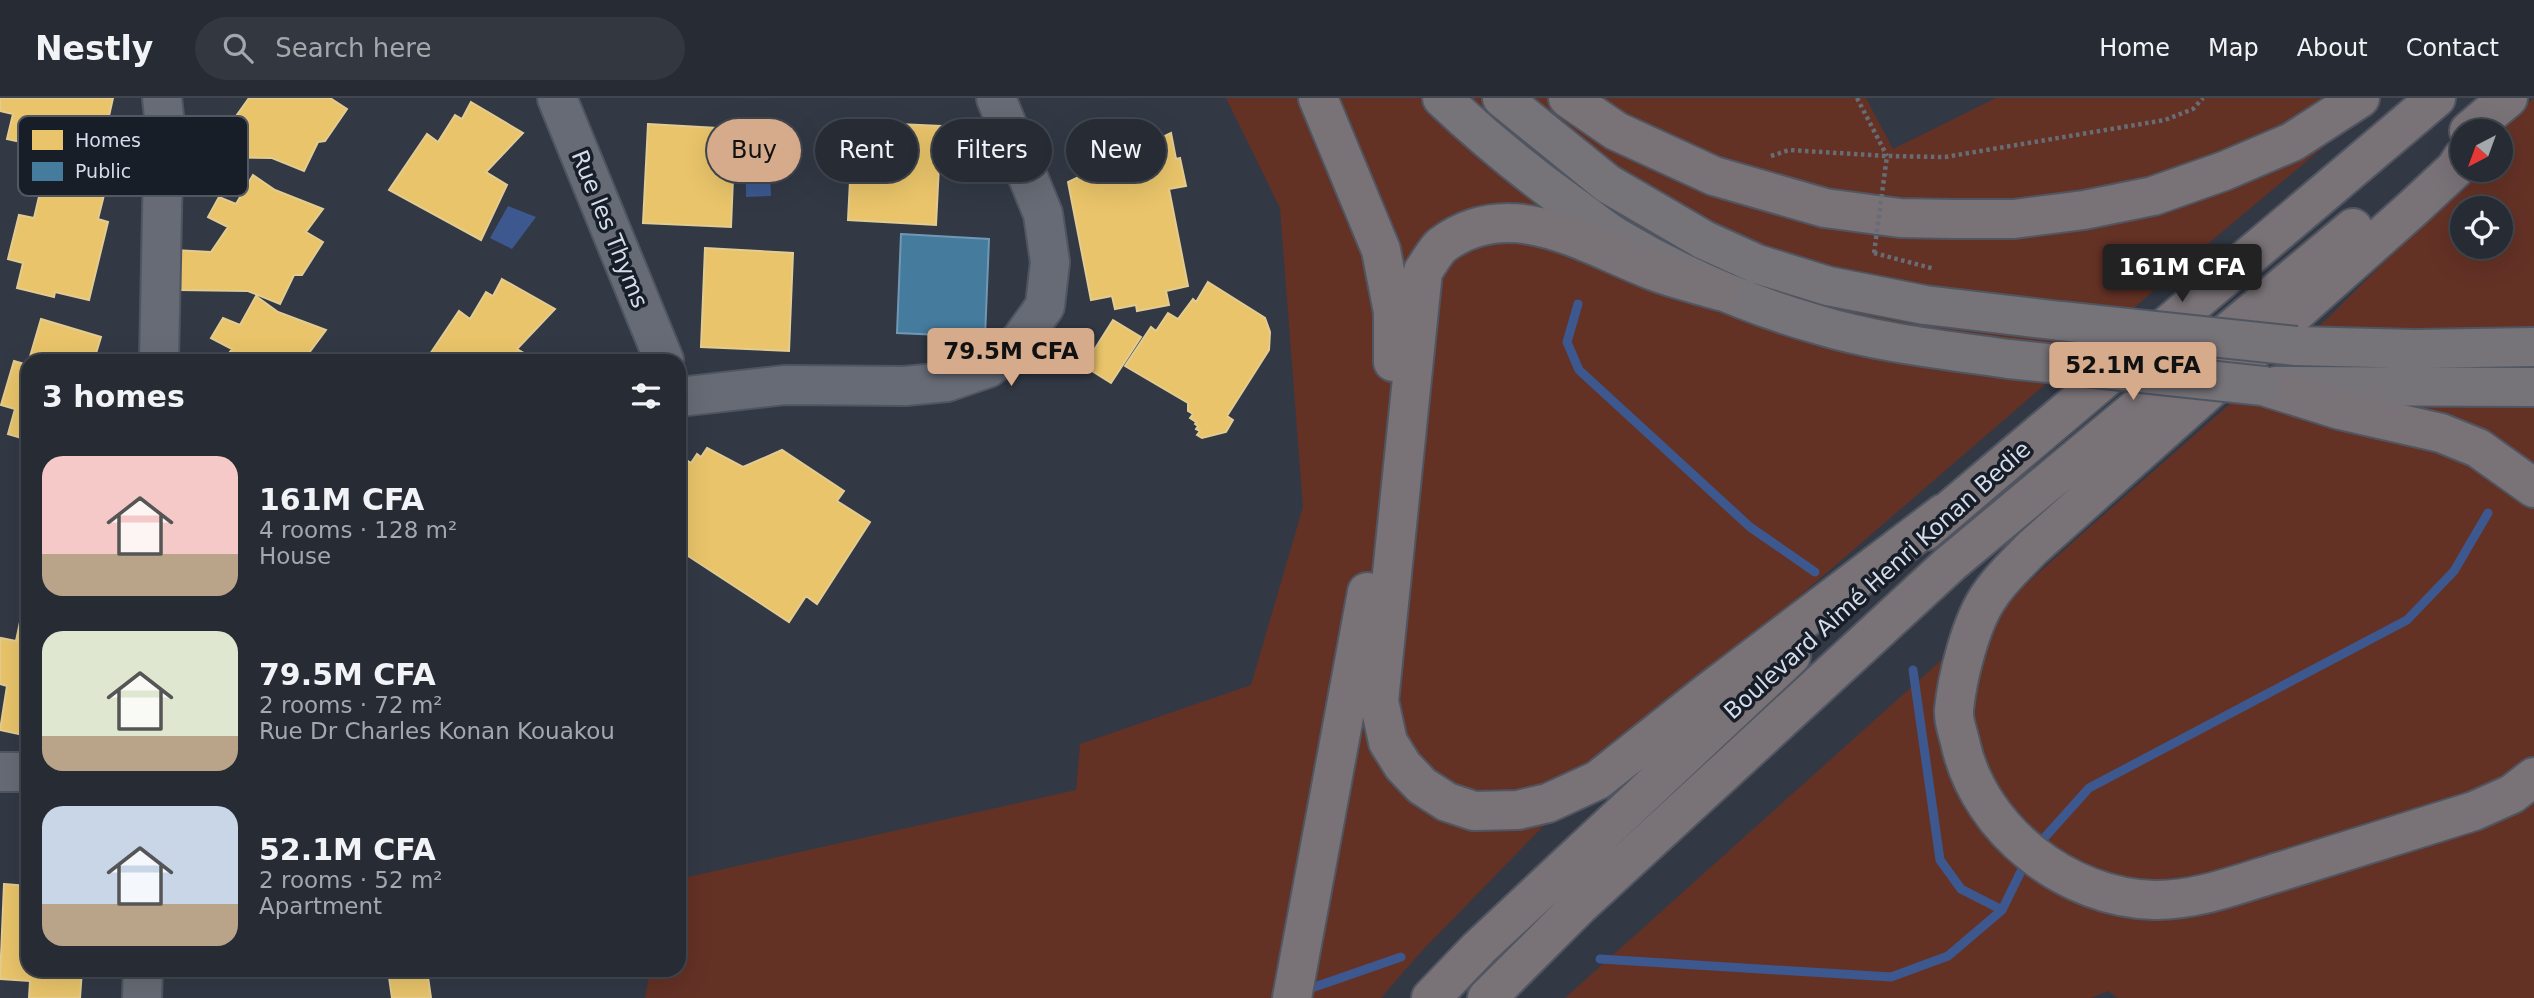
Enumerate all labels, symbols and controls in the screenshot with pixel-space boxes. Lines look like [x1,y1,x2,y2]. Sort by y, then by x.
search box [195,17,685,80]
text: Nestly [35,29,153,68]
icon: search [219,29,257,67]
text: Search here [275,33,431,63]
text: Home [2099,34,2170,62]
text: Map [2208,34,2259,62]
text: About [2297,34,2368,62]
text: Contact [2406,34,2499,62]
legend [18,116,248,196]
chip: Buy [707,119,801,182]
chip: Rent [815,119,918,182]
chip: Filters [932,119,1052,182]
chip: New [1066,119,1166,182]
north arrow [2450,119,2513,182]
map controls [2450,119,2513,259]
text: Homes [75,129,141,151]
street label: Rue les Thyms [567,147,653,311]
text: Public [75,160,131,182]
button: locate [2450,196,2513,259]
pin: 161M CFA [2110,244,2254,304]
text: 161M CFA [2119,254,2245,280]
pin: 79.5M CFA [931,328,1091,388]
text: 79.5M CFA [943,338,1079,364]
pin: 52.1M CFA [2053,342,2213,402]
text: 52.1M CFA [2065,352,2201,378]
icon: filters [627,377,665,415]
text: 3 homes [42,379,185,414]
street label: Boulevard Aimé Henri Konan Bedie [1719,436,2035,724]
text: 161M CFA [259,482,424,517]
icon: home [98,484,182,568]
text: 4 rooms · 128 m² [259,517,457,543]
text: House [259,543,331,569]
text: 79.5M CFA [259,657,436,692]
icon: home [98,659,182,743]
text: 2 rooms · 72 m² [259,692,443,718]
text: Rue Dr Charles Konan Kouakou [259,718,615,744]
text: 52.1M CFA [259,832,436,867]
icon: home [98,834,182,918]
text: 2 rooms · 52 m² [259,867,443,893]
text: Apartment [259,893,382,919]

